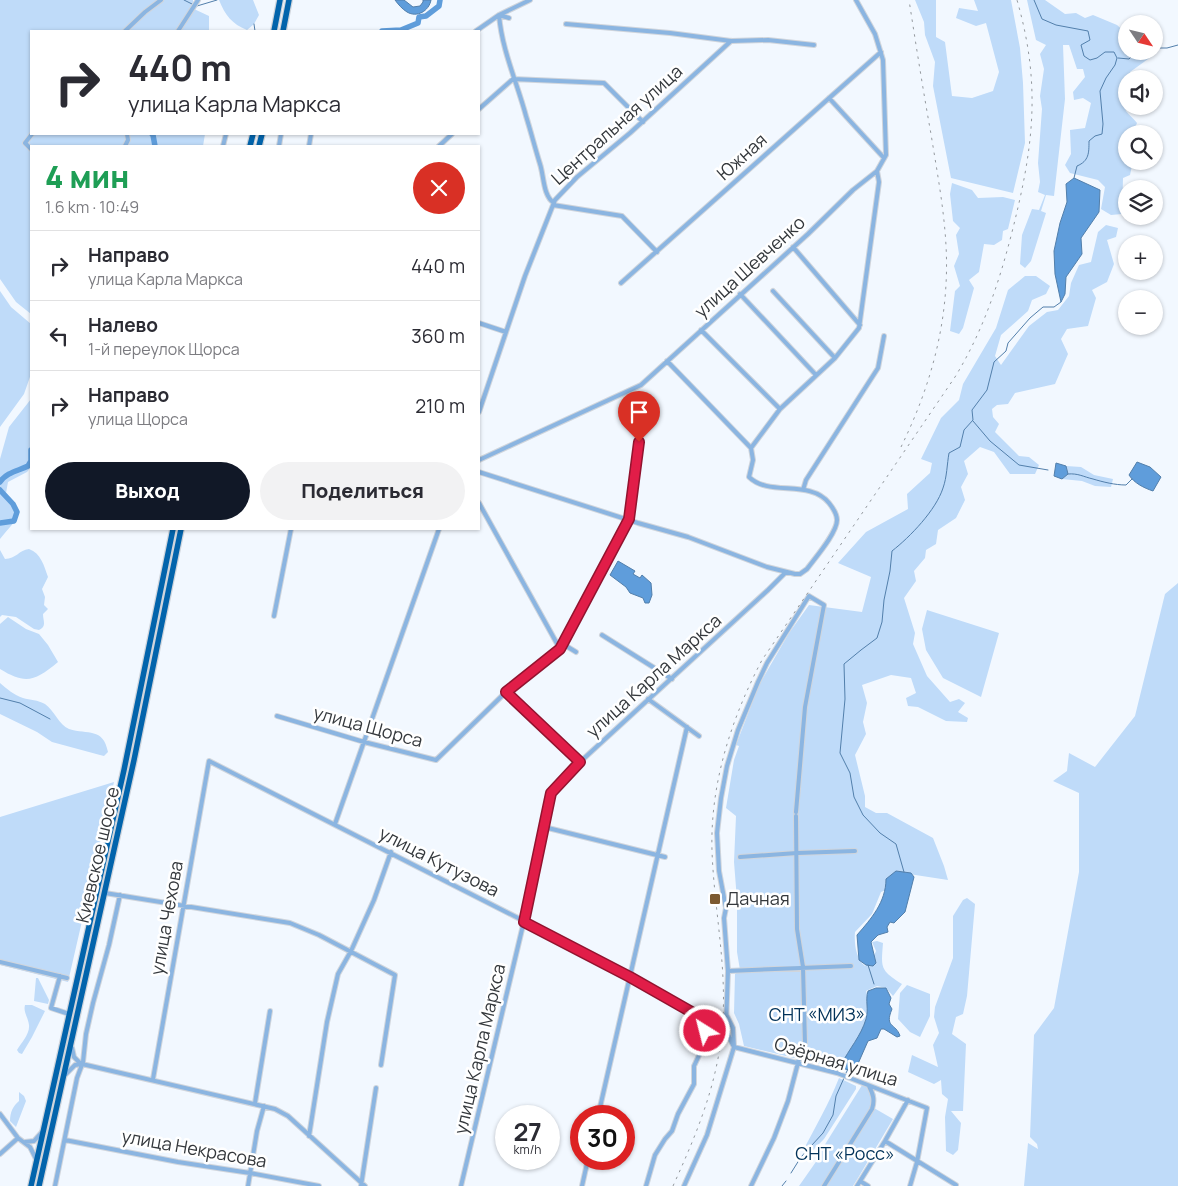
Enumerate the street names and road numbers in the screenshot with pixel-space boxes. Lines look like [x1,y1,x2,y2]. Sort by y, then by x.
street label: Центральная улица [546,59,687,190]
street label: Южная [711,127,771,185]
street label: улица Шевченко [689,210,810,322]
street label: улица Карла Маркса [581,608,726,742]
street label: улица Щорса [311,700,426,752]
street label: Киевское шоссе [70,784,124,925]
street label: улица Кутузова [375,821,504,902]
street label: улица Чехова [144,859,188,977]
street label: улица Карла Маркса [448,961,510,1136]
street label: Озёрная улица [772,1031,901,1091]
street label: улица Некрасова [120,1123,269,1173]

